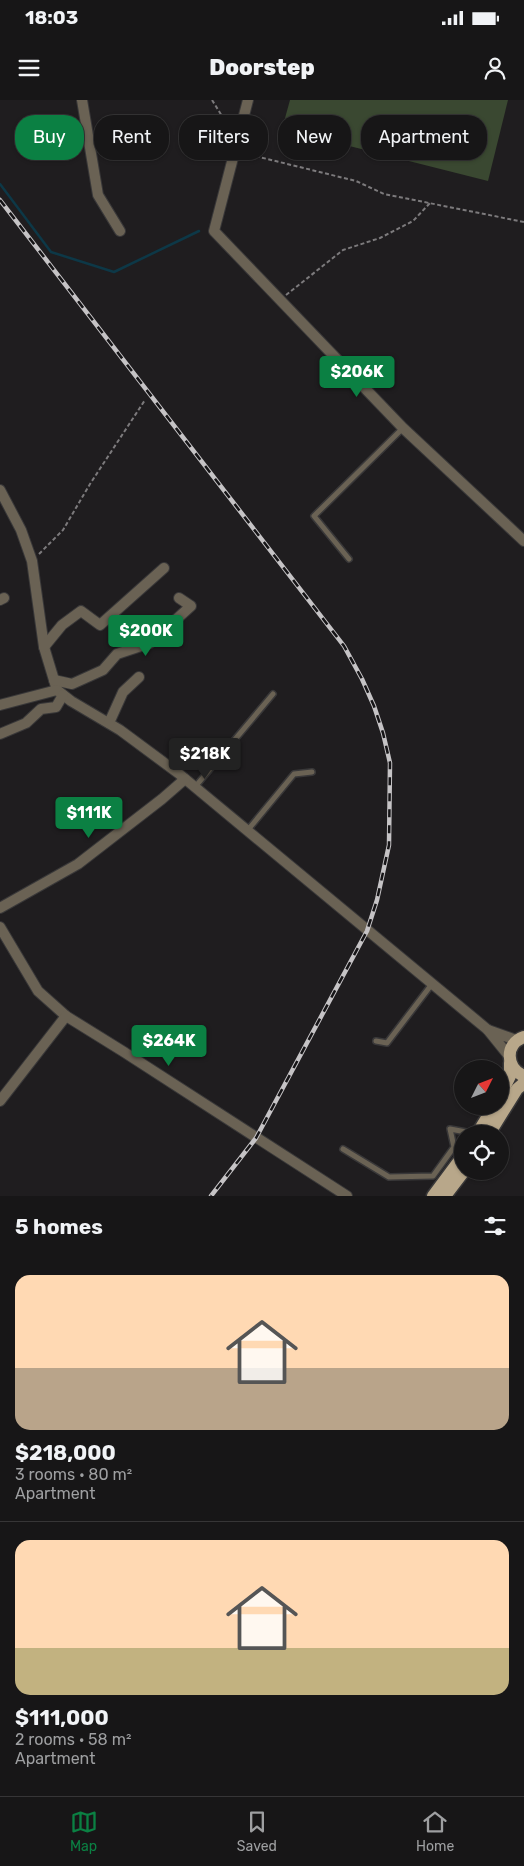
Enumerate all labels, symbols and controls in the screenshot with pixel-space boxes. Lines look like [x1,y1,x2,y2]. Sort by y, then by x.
text: 18:03 [25,6,78,29]
icon: menu [15,54,43,82]
text: Doorstep [209,54,315,81]
icon: person [481,54,509,82]
chip: Buy [15,115,84,160]
chip: Rent [94,115,169,160]
chip: Filters [179,115,268,160]
chip: New [278,115,351,160]
chip: Apartment [361,115,487,160]
pin: $206K [322,356,392,398]
text: $206K [331,362,384,381]
pin: $200K [111,614,181,657]
text: $200K [119,621,173,640]
pin: $218K [170,738,240,780]
text: $218K [180,744,230,763]
pin: $111K [54,796,124,839]
text: $111K [66,803,112,822]
pin: $264K [134,1024,204,1067]
text: $264K [142,1031,196,1050]
north arrow [454,1060,509,1115]
map controls [454,1060,509,1180]
button: locate [454,1125,509,1180]
icon: filters [481,1212,509,1240]
text: 5 homes [15,1214,103,1239]
icon: home [217,1307,307,1397]
text: $218,000 [15,1440,116,1465]
text: 3 rooms · 80 m² [15,1465,132,1484]
text: Apartment [15,1484,95,1503]
icon: home [217,1573,307,1663]
text: $111,000 [15,1705,109,1730]
text: 2 rooms · 58 m² [15,1730,131,1749]
text: Apartment [15,1749,95,1768]
tab: Map [70,1808,98,1855]
tab: Saved [237,1808,277,1855]
tab: Home [416,1808,454,1855]

